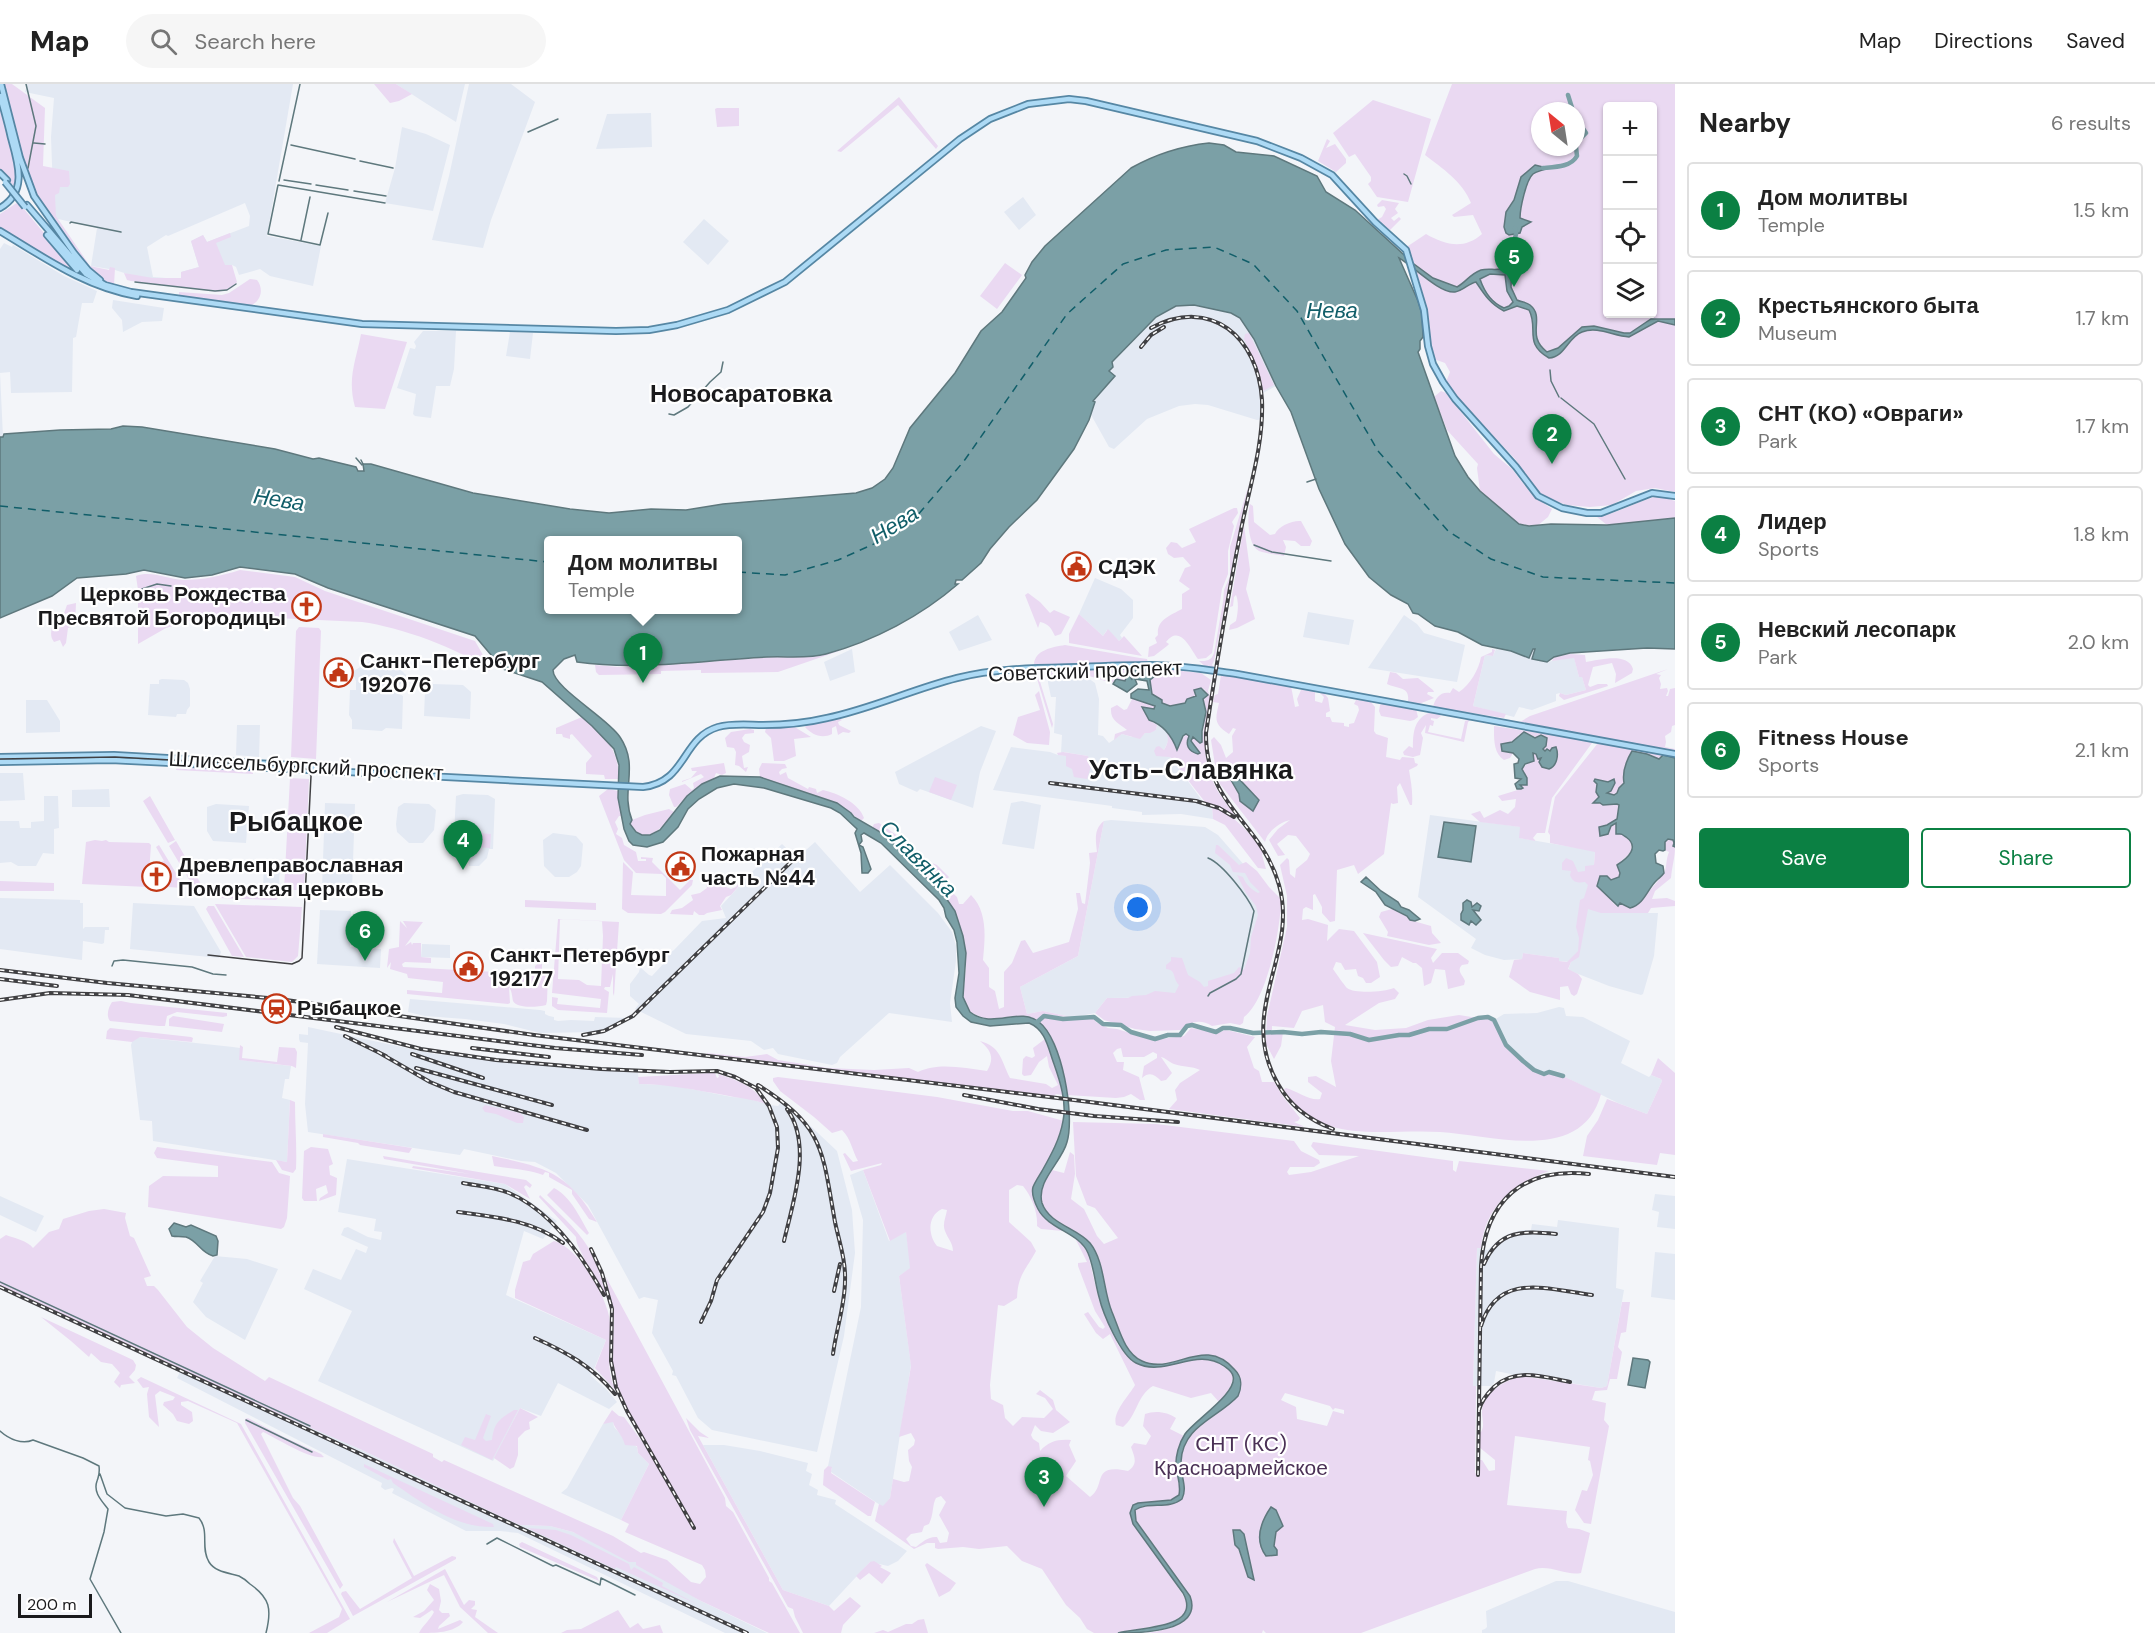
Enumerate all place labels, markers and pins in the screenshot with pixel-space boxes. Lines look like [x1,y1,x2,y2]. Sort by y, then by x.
pin: 5 [1494,238,1534,287]
pin: 2 [1532,414,1572,464]
public building icon: СДЭК [1061,551,1093,583]
place label: СДЭК [1098,553,1156,581]
place label: Церковь Рождества Пресвятой Богородицы [38,580,286,632]
church icon: Церковь Рождества Пресвятой Богородицы [291,590,323,622]
pin: 1 [624,634,662,683]
place label: Санкт-Петербург 192076 [360,647,540,699]
public building icon: Санкт-Петербург 192076 [323,657,355,689]
pin: 4 [444,820,482,870]
place label: Пожарная часть №44 [701,840,815,892]
public building icon: Пожарная часть №44 [664,850,696,882]
place label: Древлеправославная Поморская церковь [178,851,403,903]
church icon: Древлеправославная Поморская церковь [141,861,173,893]
pin: 6 [346,912,385,961]
place label: Санкт-Петербург 192177 [490,941,670,993]
public building icon: Санкт-Петербург 192177 [453,951,485,983]
station icon: Рыбацкое [260,992,292,1024]
place label: Рыбацкое [297,994,401,1022]
pin: 3 [1024,1458,1064,1507]

